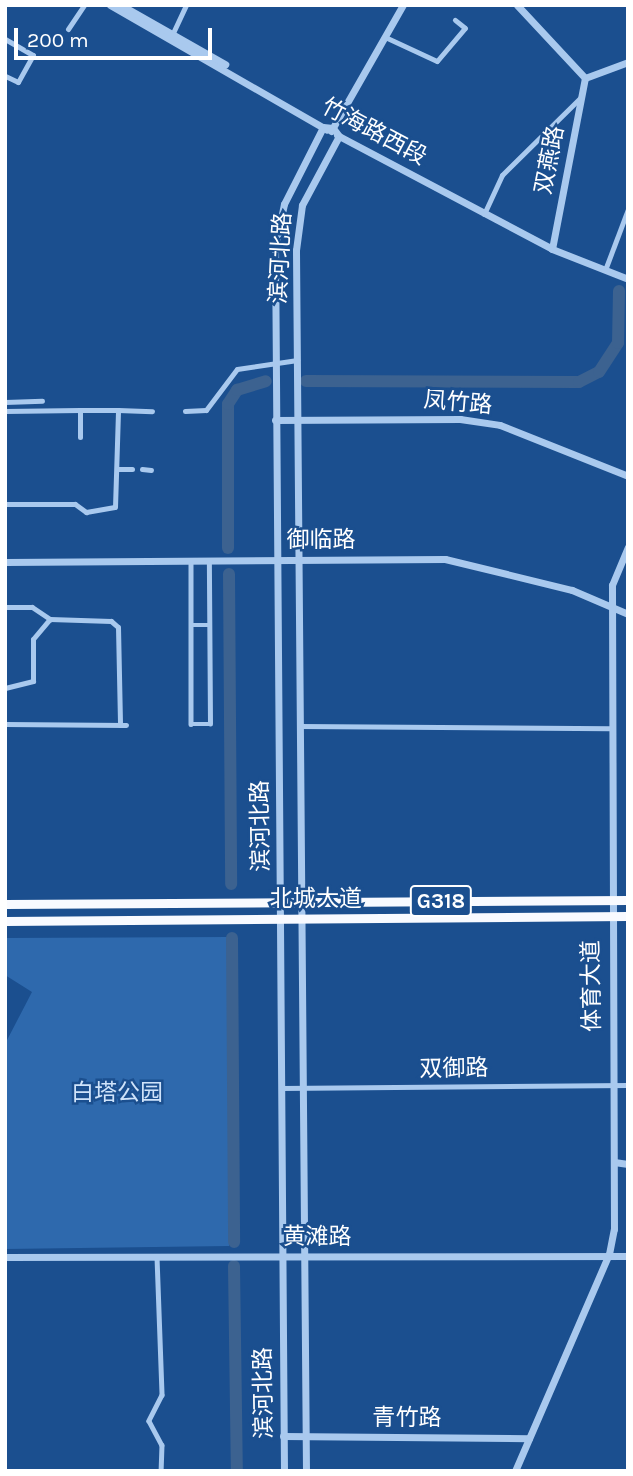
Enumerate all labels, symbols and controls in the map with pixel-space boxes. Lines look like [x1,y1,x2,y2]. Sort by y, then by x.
scale bar [18,14,215,58]
text: 200 m [27,28,89,52]
street label: 竹海路西段 [317,93,431,171]
street label: 双燕路 [530,124,570,196]
street label: 滨河北路 [265,211,297,305]
street label: 凤竹路 [422,386,494,420]
street label: 御临路 [287,526,355,554]
street label: 滨河北路 [246,780,276,872]
road number: G318 [410,884,472,918]
street label: 北城大道 [270,885,362,913]
street label: 体育大道 [577,940,607,1032]
street label: 双御路 [419,1055,489,1083]
park label: 白塔公园 [71,1079,163,1107]
street label: 黄滩路 [283,1223,351,1251]
street label: 滨河北路 [249,1347,279,1439]
street label: 青竹路 [373,1404,441,1432]

